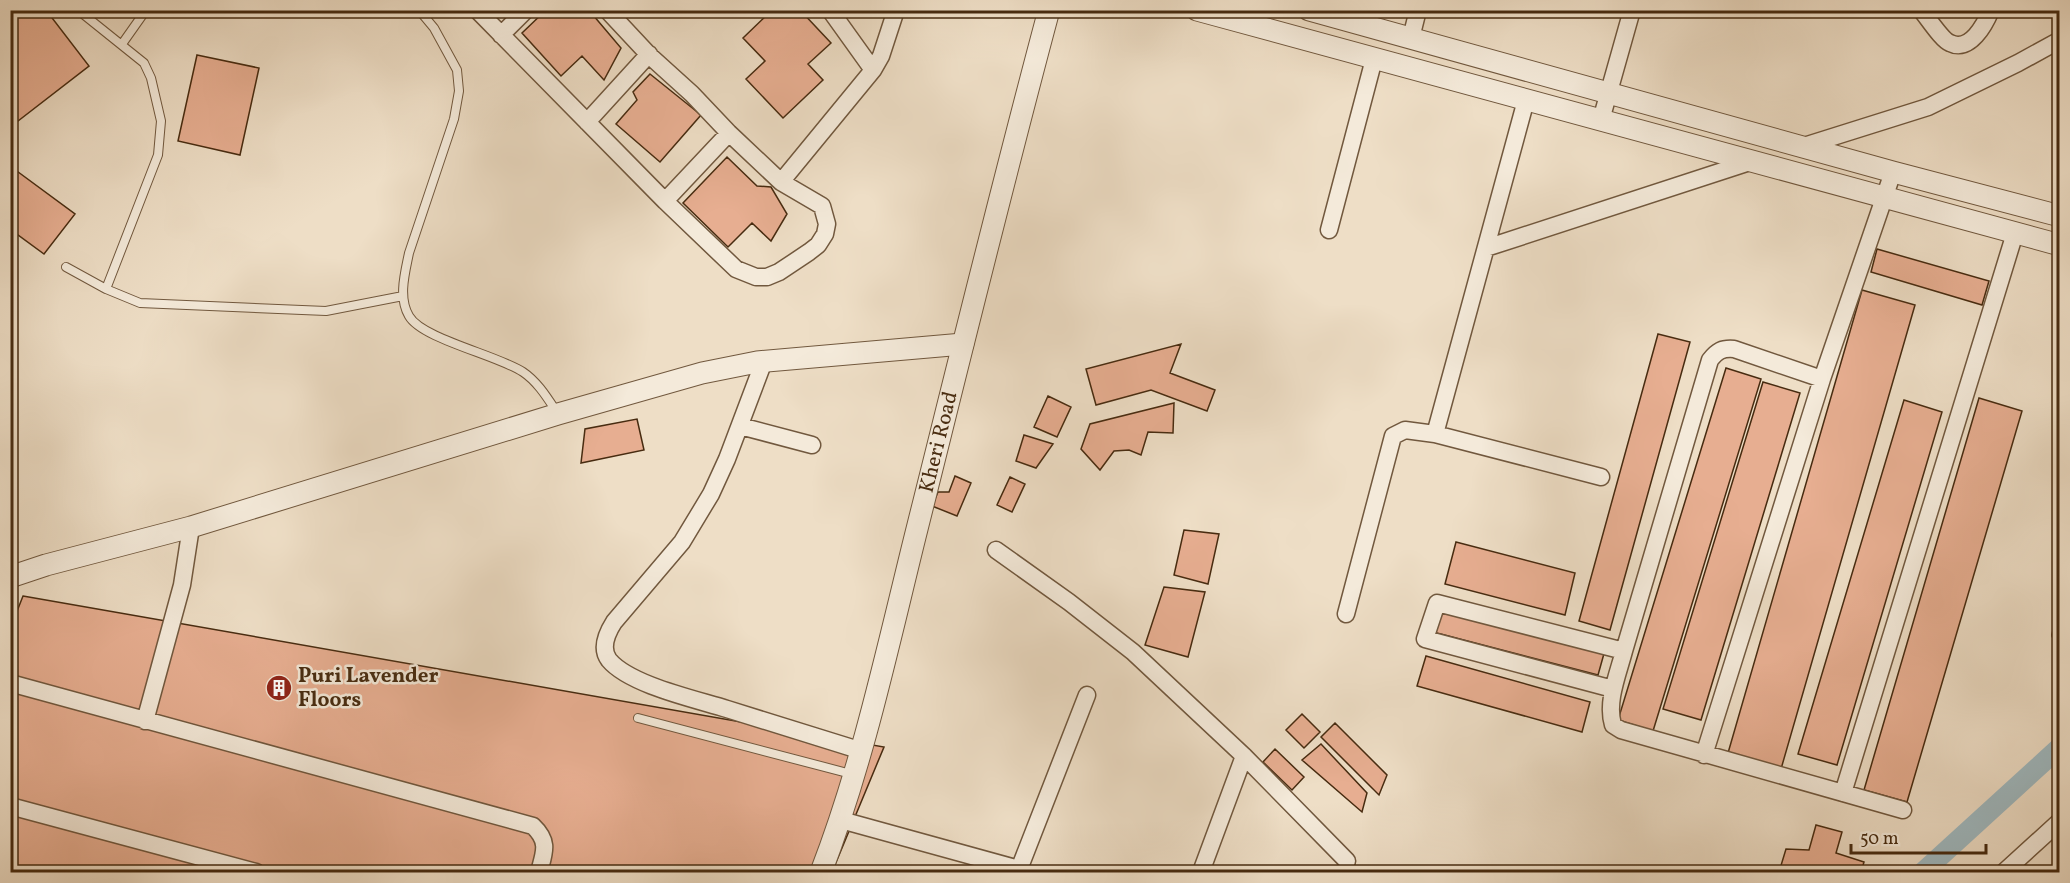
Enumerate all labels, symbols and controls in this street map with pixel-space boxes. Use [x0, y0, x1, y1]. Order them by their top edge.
street label: Kheri Road [912, 388, 965, 496]
place label: Puri Lavender Floors [298, 662, 438, 715]
building icon: Puri Lavender Floors [264, 673, 294, 703]
scale bar [1851, 817, 1986, 855]
text: 50 m [1860, 827, 1899, 852]

